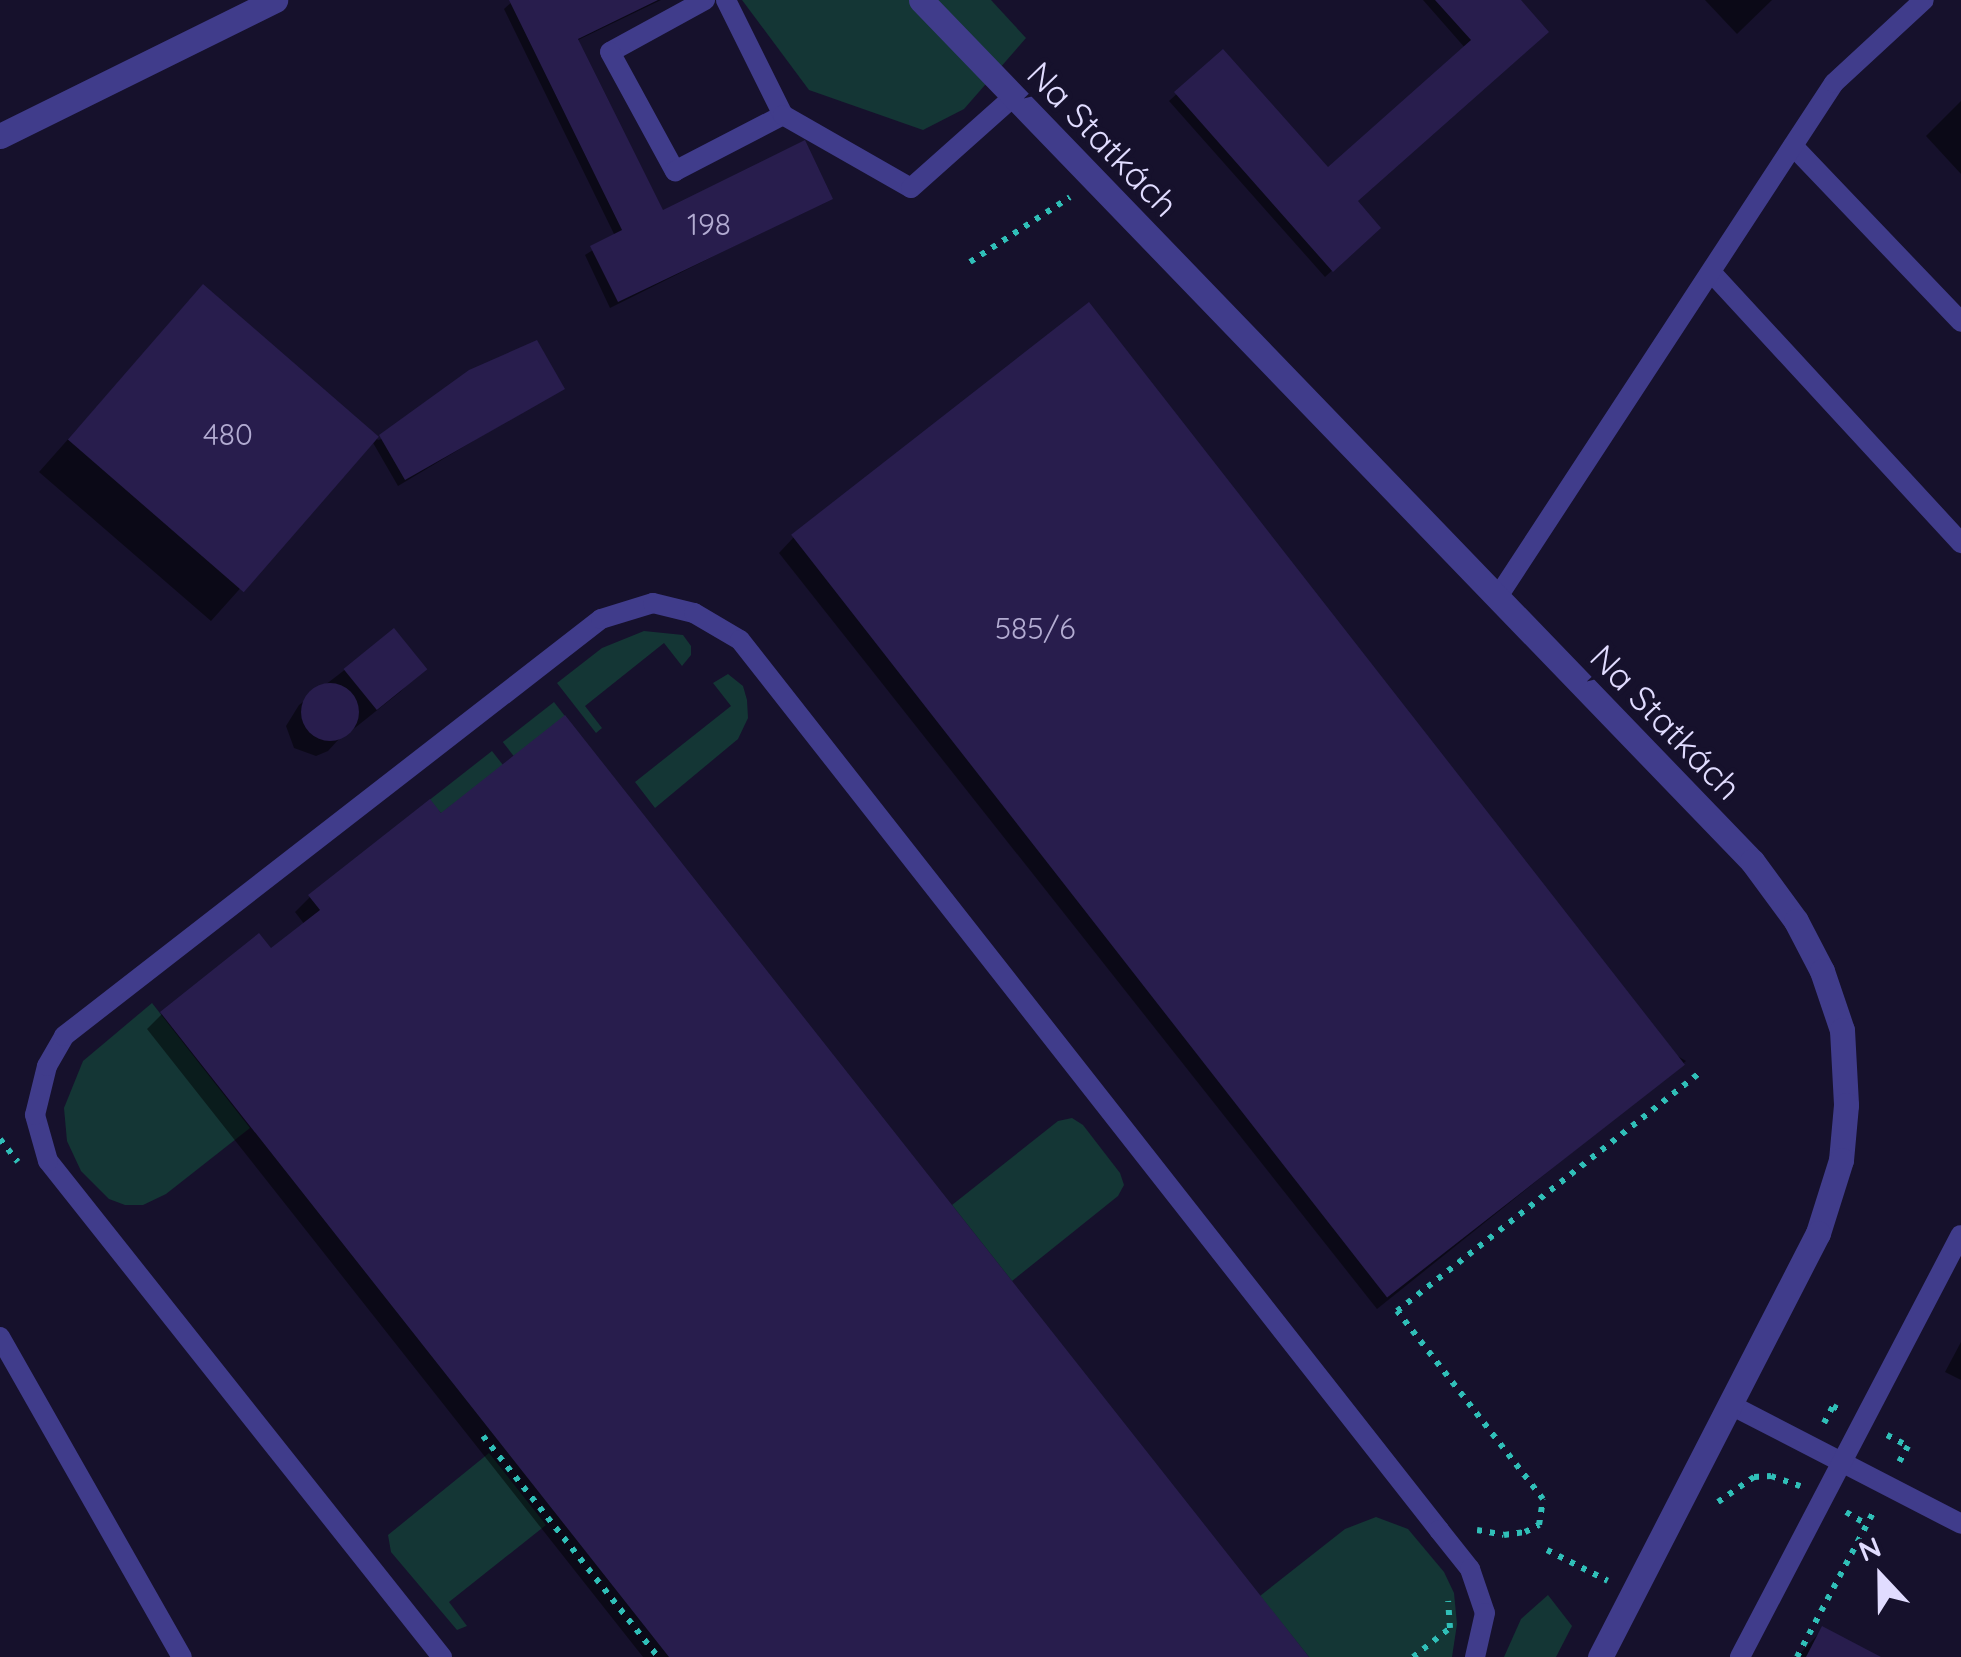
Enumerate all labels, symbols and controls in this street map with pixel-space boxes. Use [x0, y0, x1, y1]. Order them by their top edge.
street label: Na Statkách [1019, 53, 1187, 225]
house number: 198 [687, 206, 731, 242]
house number: 480 [203, 416, 253, 452]
house number: 585/6 [995, 610, 1075, 646]
street label: Na Statkách [1582, 636, 1750, 808]
north arrow [1831, 1527, 1931, 1627]
text: N [1853, 1529, 1886, 1569]

